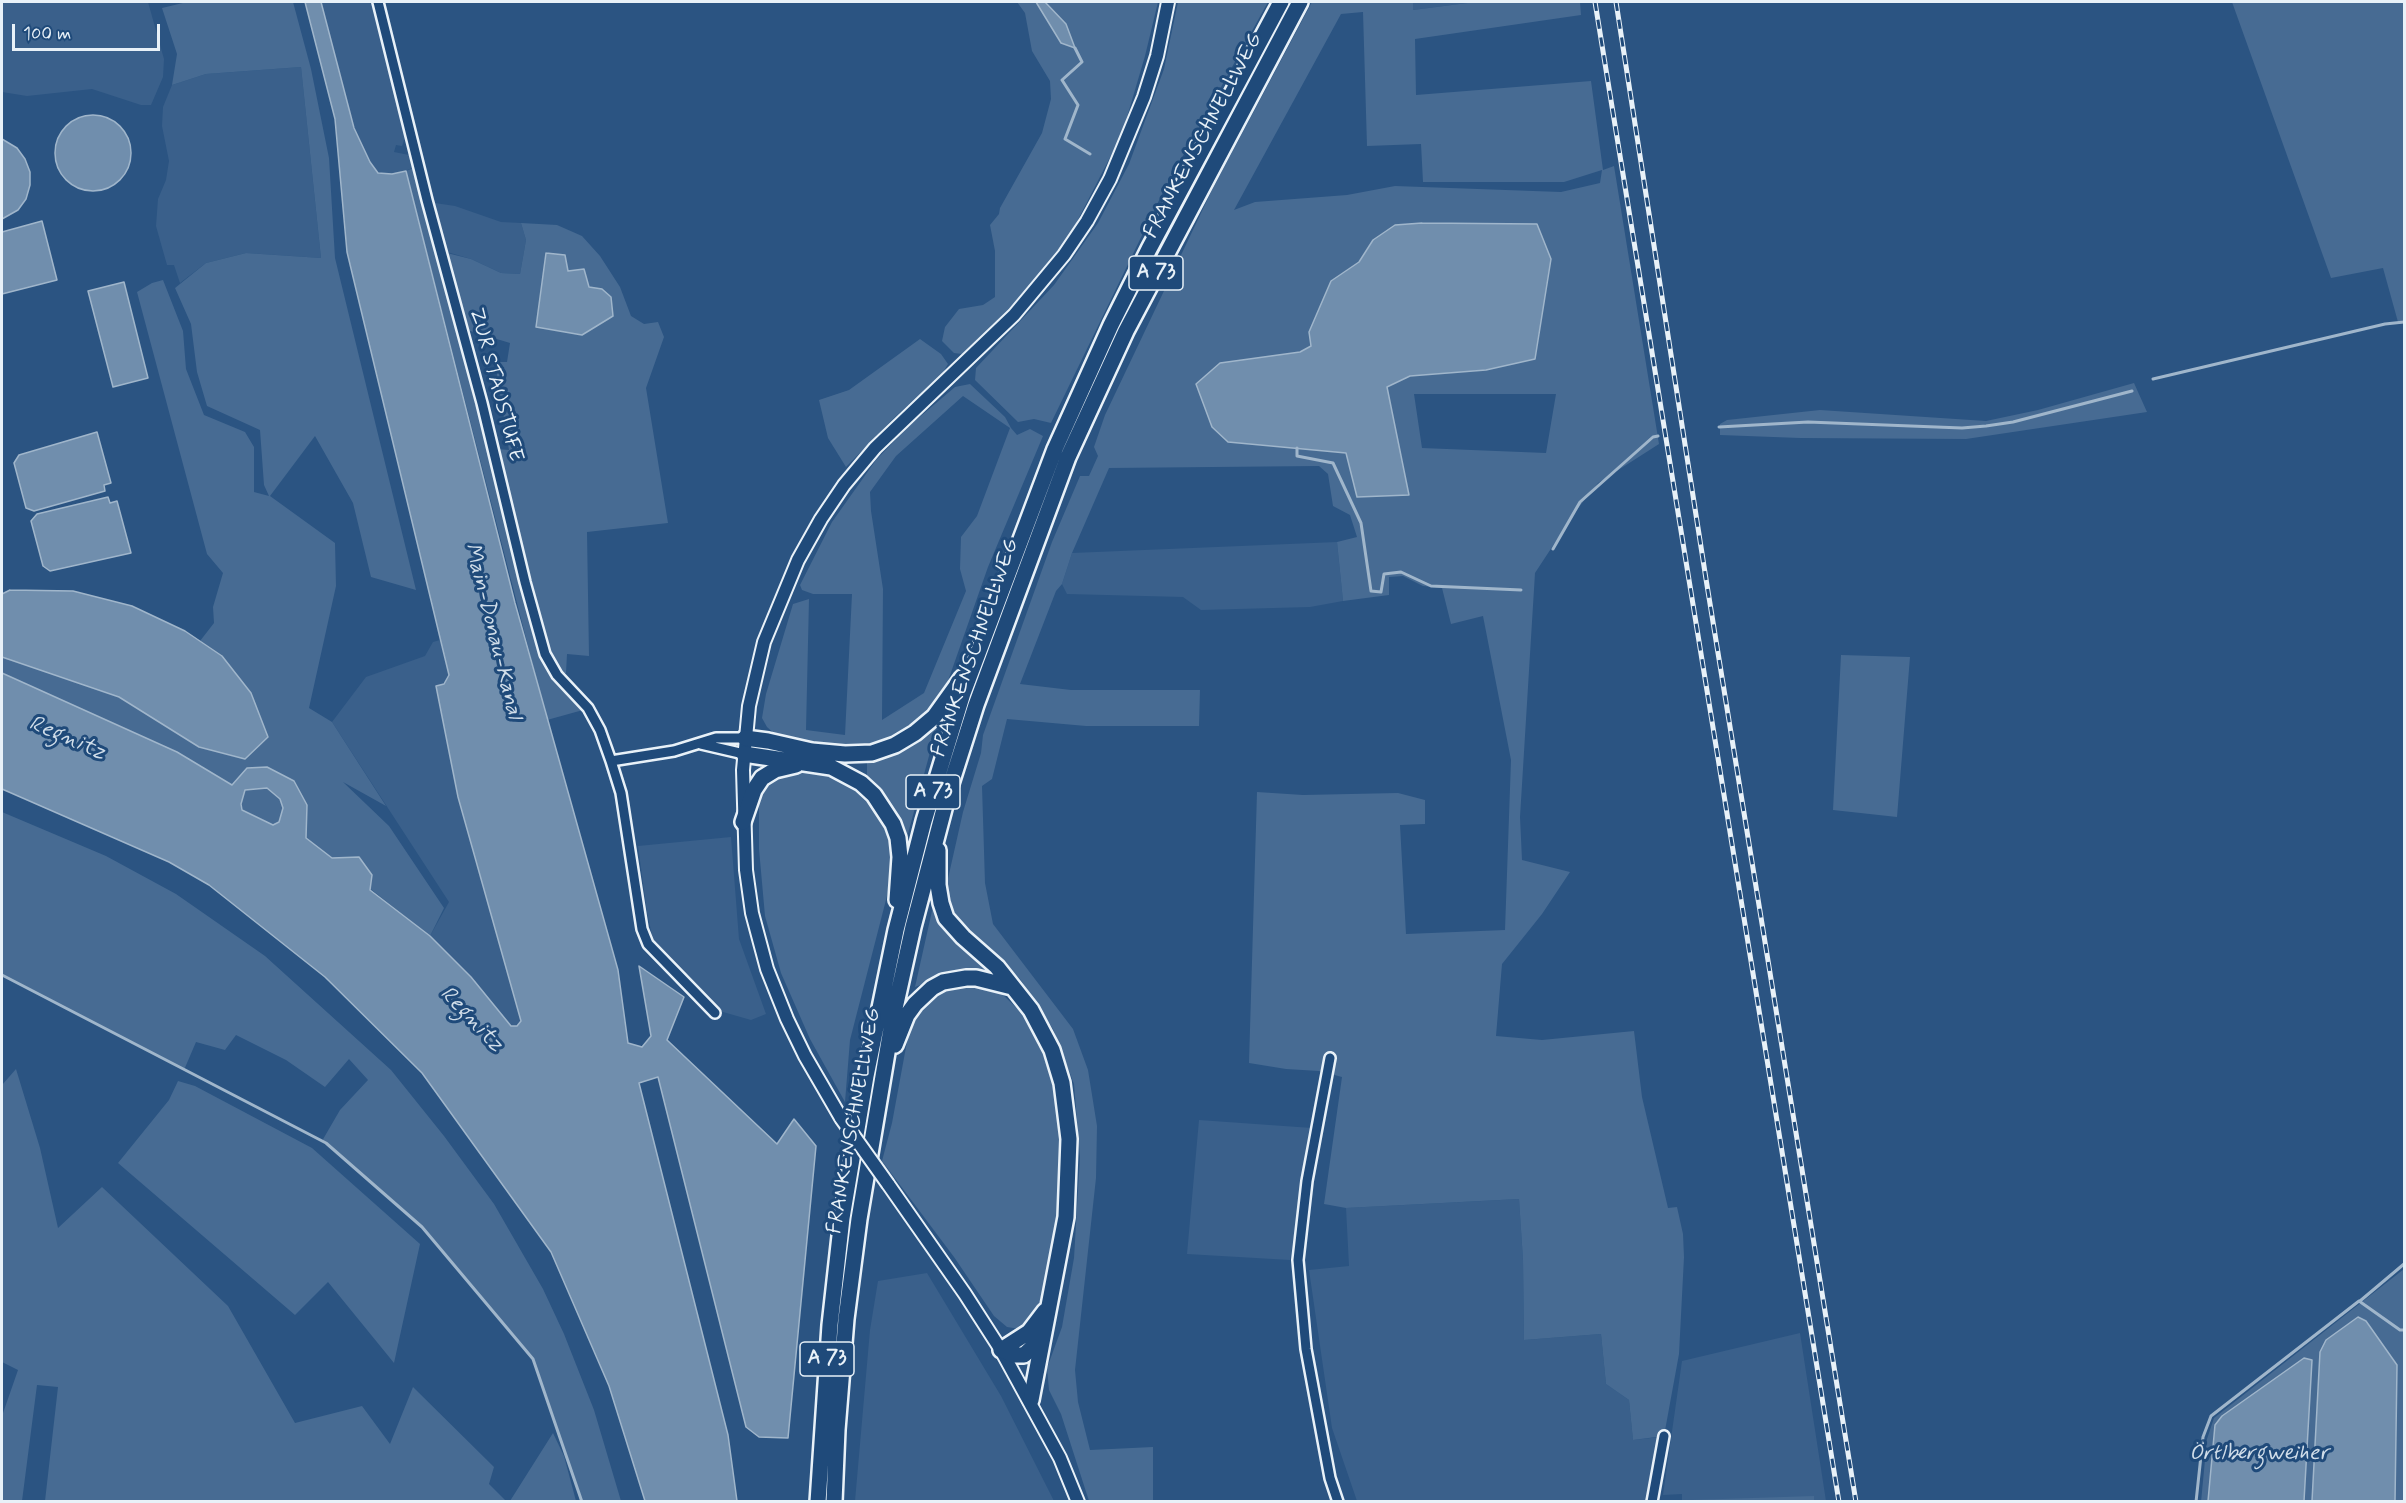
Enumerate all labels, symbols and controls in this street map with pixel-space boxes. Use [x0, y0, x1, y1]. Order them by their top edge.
scale bar [15, 12, 164, 50]
text: 100 m [23, 22, 71, 46]
street label: FRANKENSCHNELLWEG [1139, 29, 1269, 243]
road number: A 73 [1129, 256, 1183, 290]
street label: ZUR STAUSTUFE [462, 305, 528, 465]
street label: FRANKENSCHNELLWEG [927, 536, 1025, 760]
water label: Main-Donau-Kanal [457, 540, 527, 722]
water label: Regnitz [24, 711, 110, 767]
road number: A 73 [906, 775, 960, 809]
water label: Regnitz [433, 982, 509, 1058]
street label: FRANKENSCHNELLWEG [823, 1006, 887, 1236]
road number: A 73 [800, 1342, 854, 1376]
water label: Örtlbergweiher [2189, 1441, 2329, 1467]

